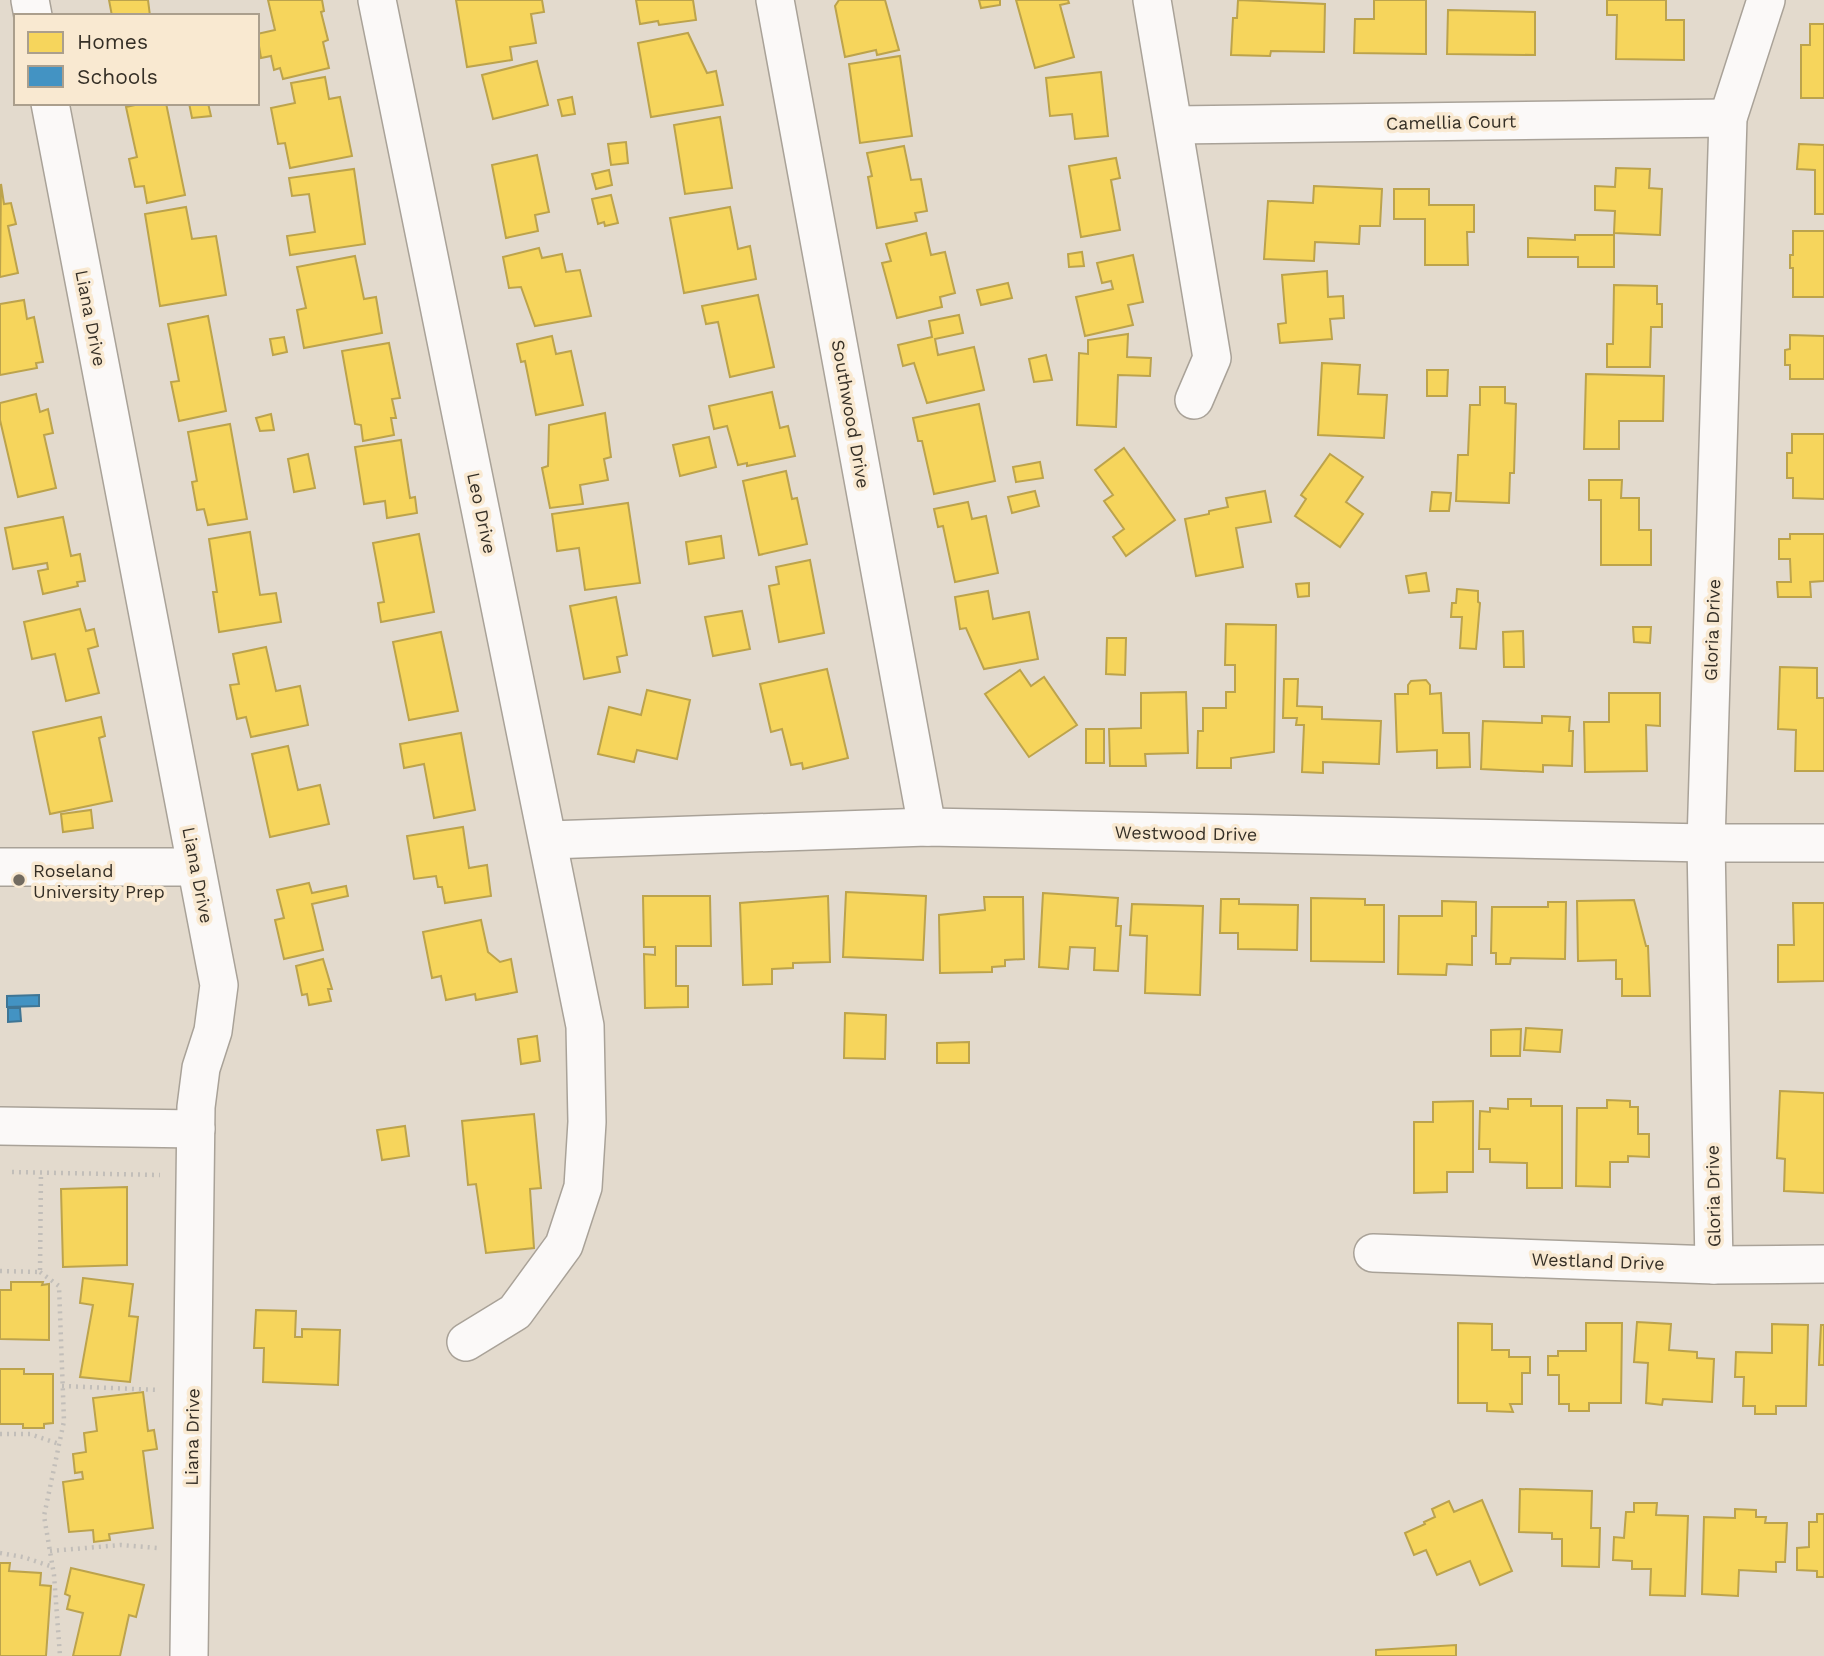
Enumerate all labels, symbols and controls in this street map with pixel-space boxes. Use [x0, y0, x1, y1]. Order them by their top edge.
legend [14, 14, 259, 105]
text: Homes [77, 29, 148, 54]
text: Schools [77, 64, 158, 89]
street label: Camellia Court [1386, 110, 1517, 134]
street label: Liana Drive [71, 268, 111, 368]
street label: Southwood Drive [828, 338, 874, 490]
street label: Leo Drive [463, 470, 501, 556]
street label: Gloria Drive [1700, 579, 1724, 681]
street label: Westwood Drive [1114, 821, 1258, 845]
street label: Liana Drive [178, 825, 218, 925]
place label: Roseland University Prep [33, 860, 165, 902]
marker: Roseland University Prep [11, 872, 27, 888]
street label: Gloria Drive [1702, 1145, 1724, 1247]
street label: Westland Drive [1531, 1248, 1665, 1274]
street label: Liana Drive [181, 1388, 203, 1486]

